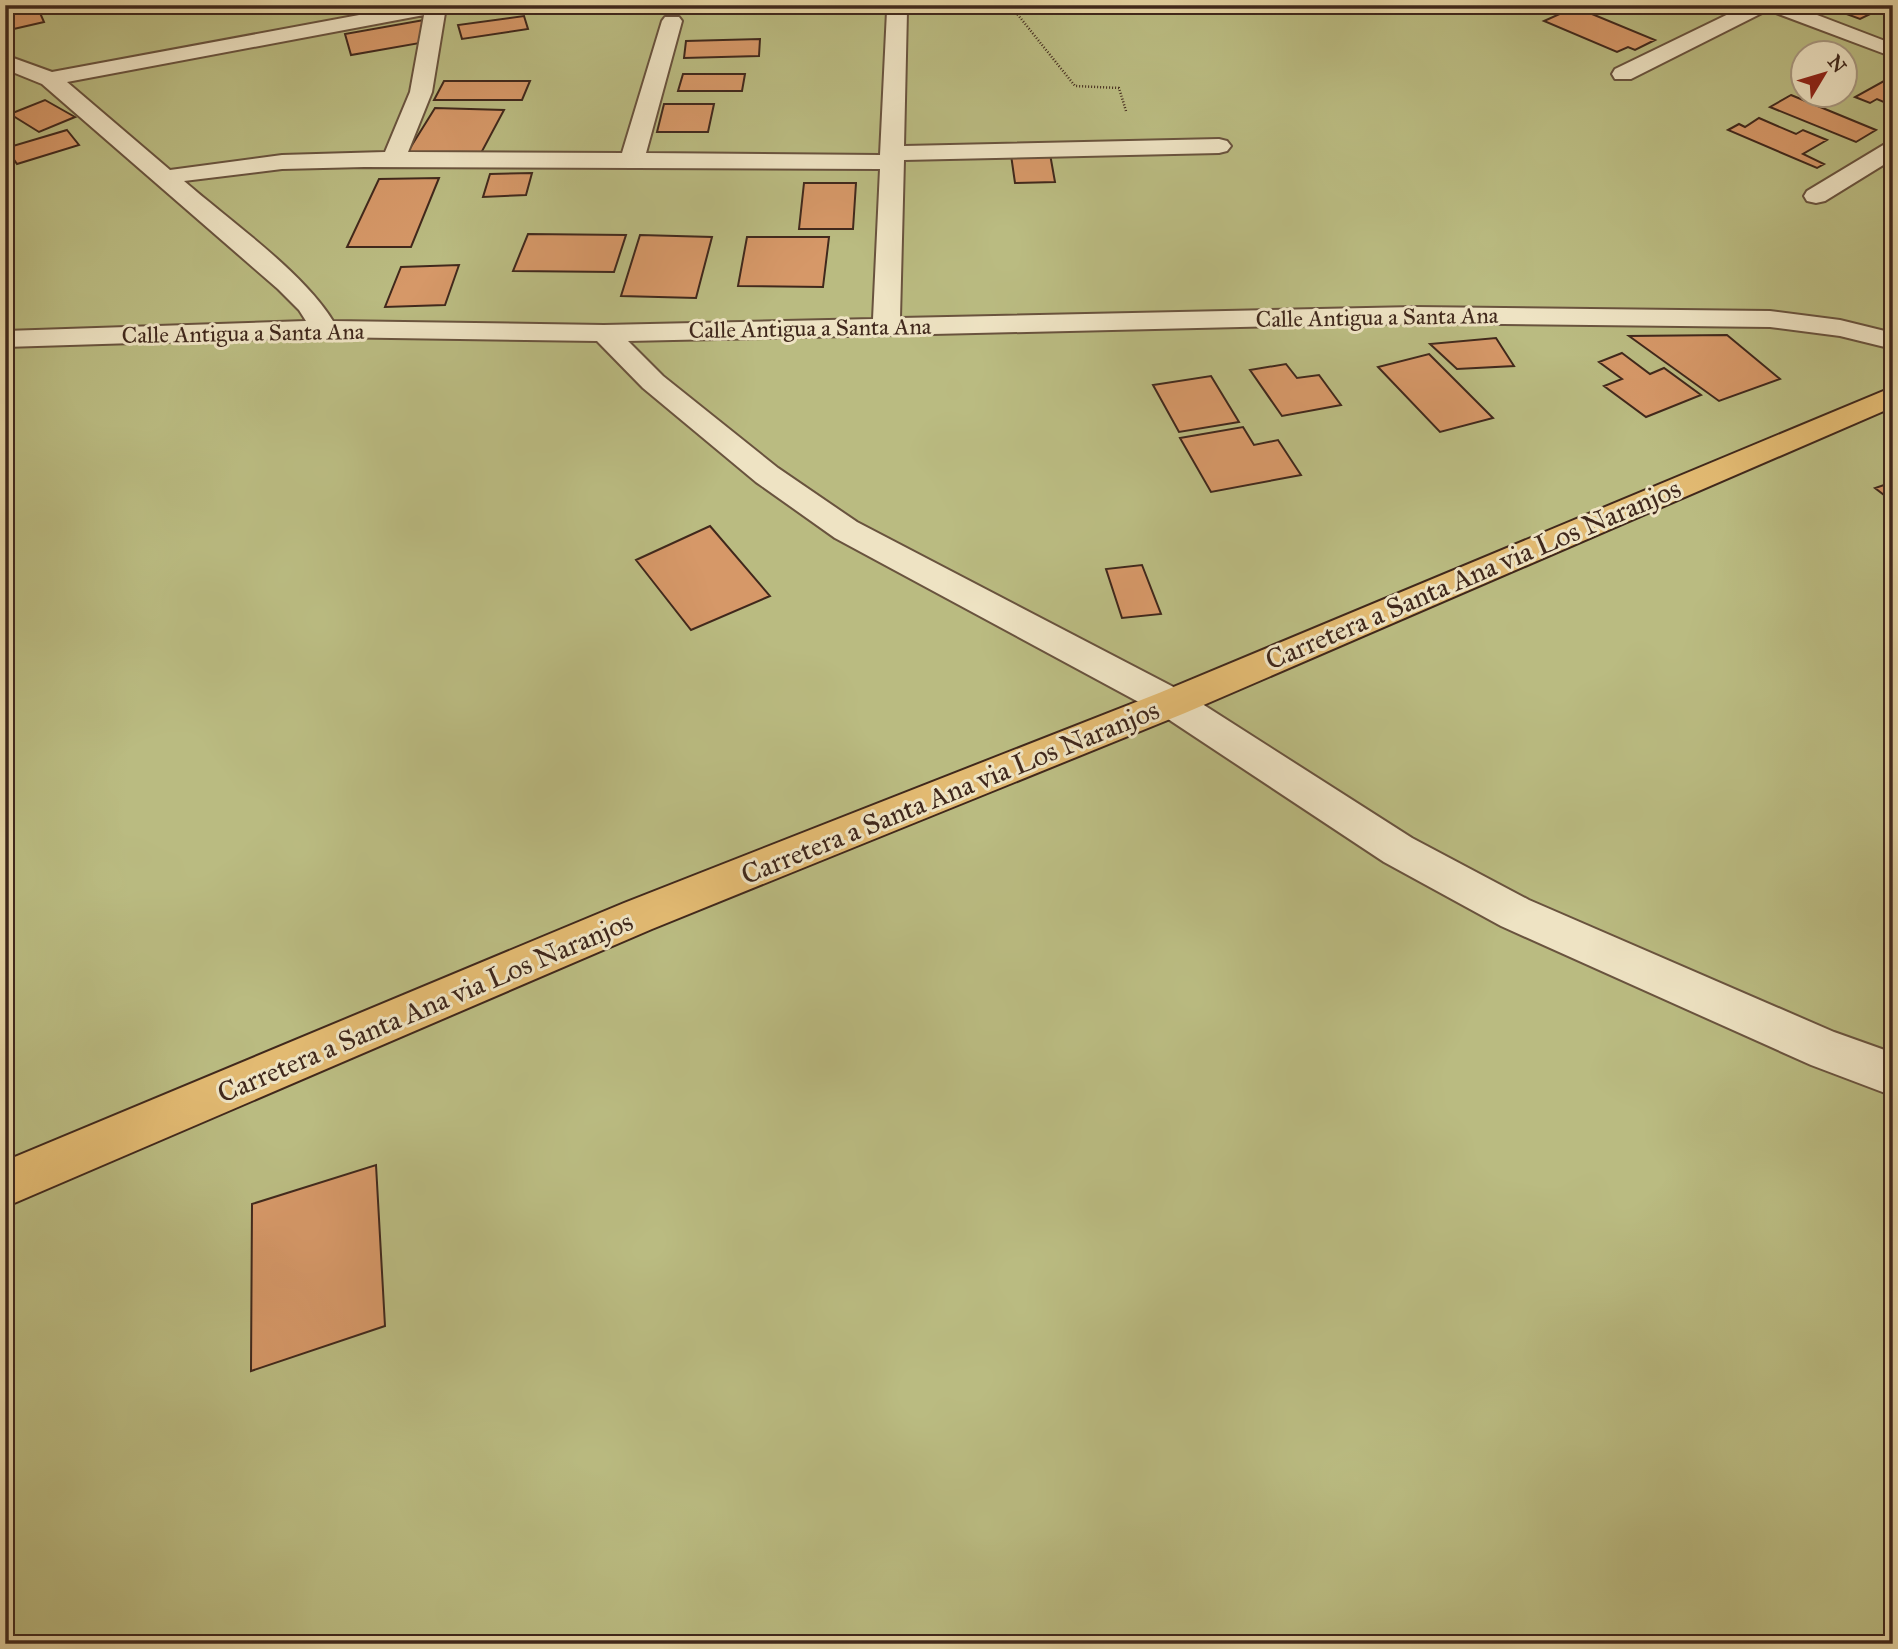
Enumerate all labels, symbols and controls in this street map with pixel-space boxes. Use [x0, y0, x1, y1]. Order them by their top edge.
north arrow [1790, 38, 1860, 108]
text: N [1823, 50, 1851, 77]
street label: Calle Antigua a Santa Ana [1255, 301, 1499, 334]
street label: Calle Antigua a Santa Ana [688, 312, 932, 345]
street label: Calle Antigua a Santa Ana [121, 317, 365, 350]
street label: Carretera a Santa Ana via Los Naranjos [1260, 470, 1686, 678]
street label: Carretera a Santa Ana via Los Naranjos [736, 692, 1164, 892]
street label: Carretera a Santa Ana via Los Naranjos [212, 903, 638, 1111]

